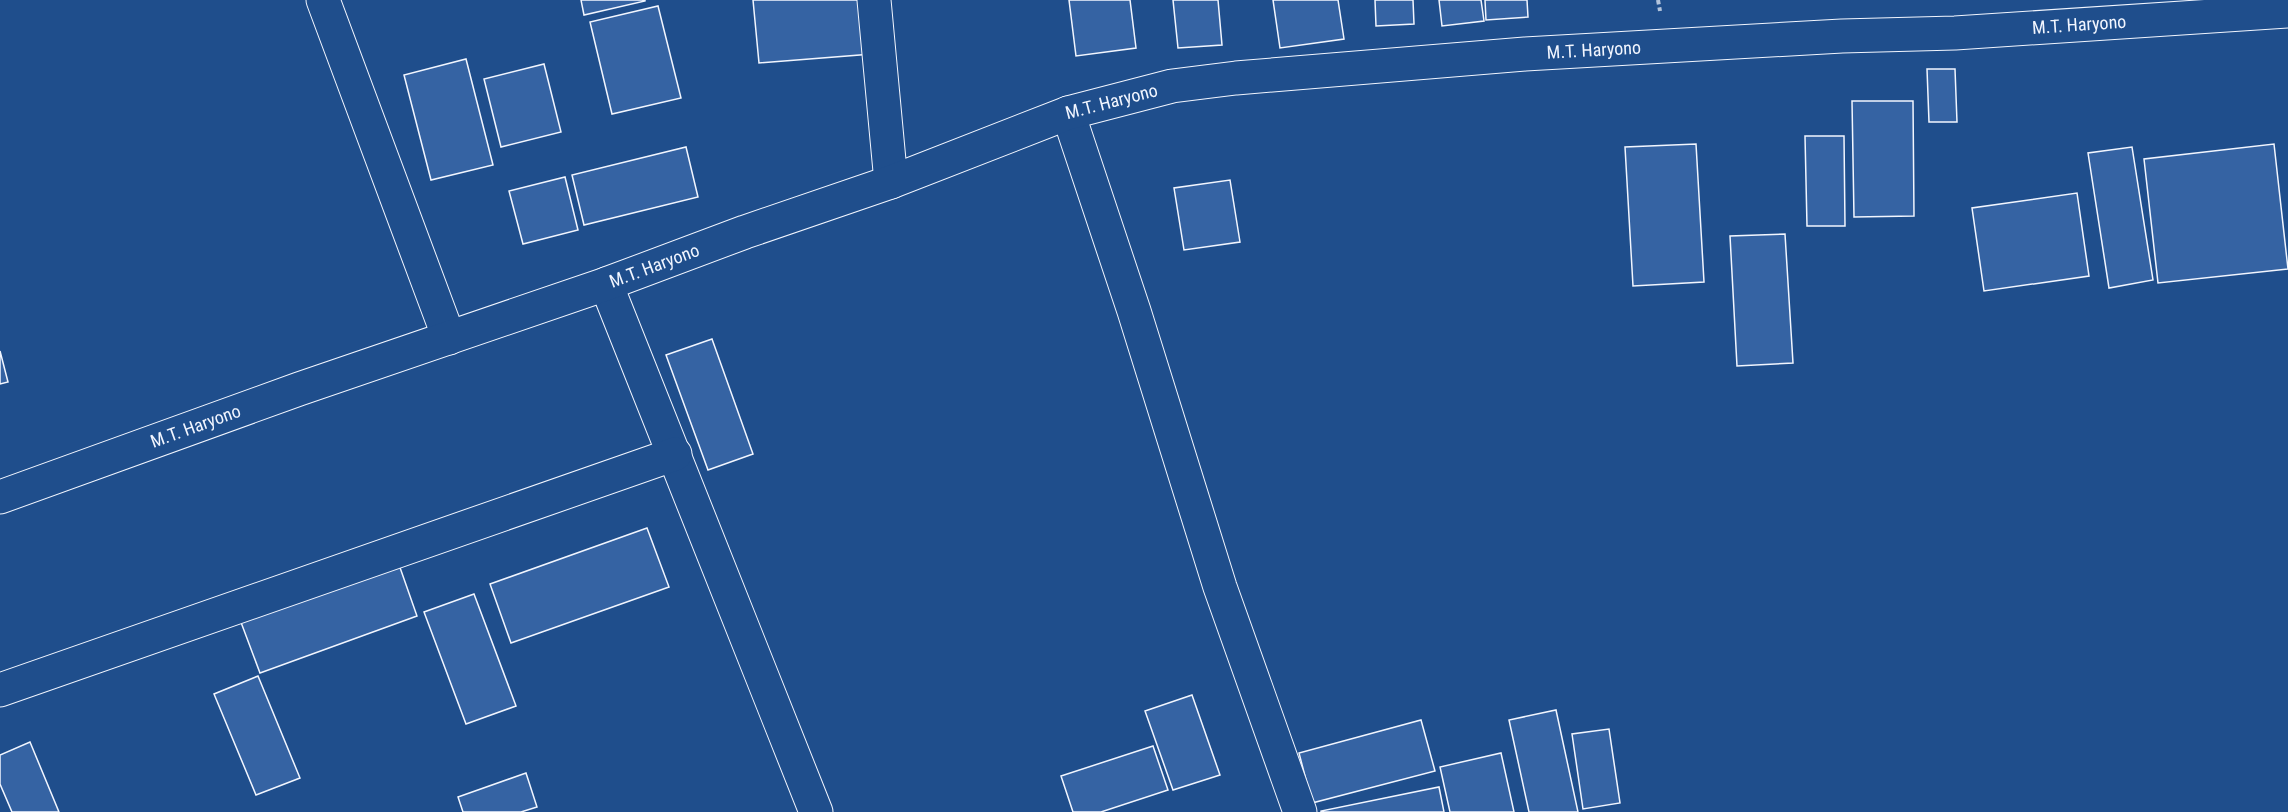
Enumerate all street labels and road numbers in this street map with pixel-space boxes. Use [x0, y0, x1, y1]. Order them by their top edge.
street label: M.T. Haryono [2031, 11, 2127, 38]
street label: M.T. Haryono [1546, 36, 1642, 63]
street label: M.T. Haryono [1063, 79, 1160, 123]
street label: M.T. Haryono [606, 239, 702, 292]
street label: M.T. Haryono [148, 400, 243, 452]

